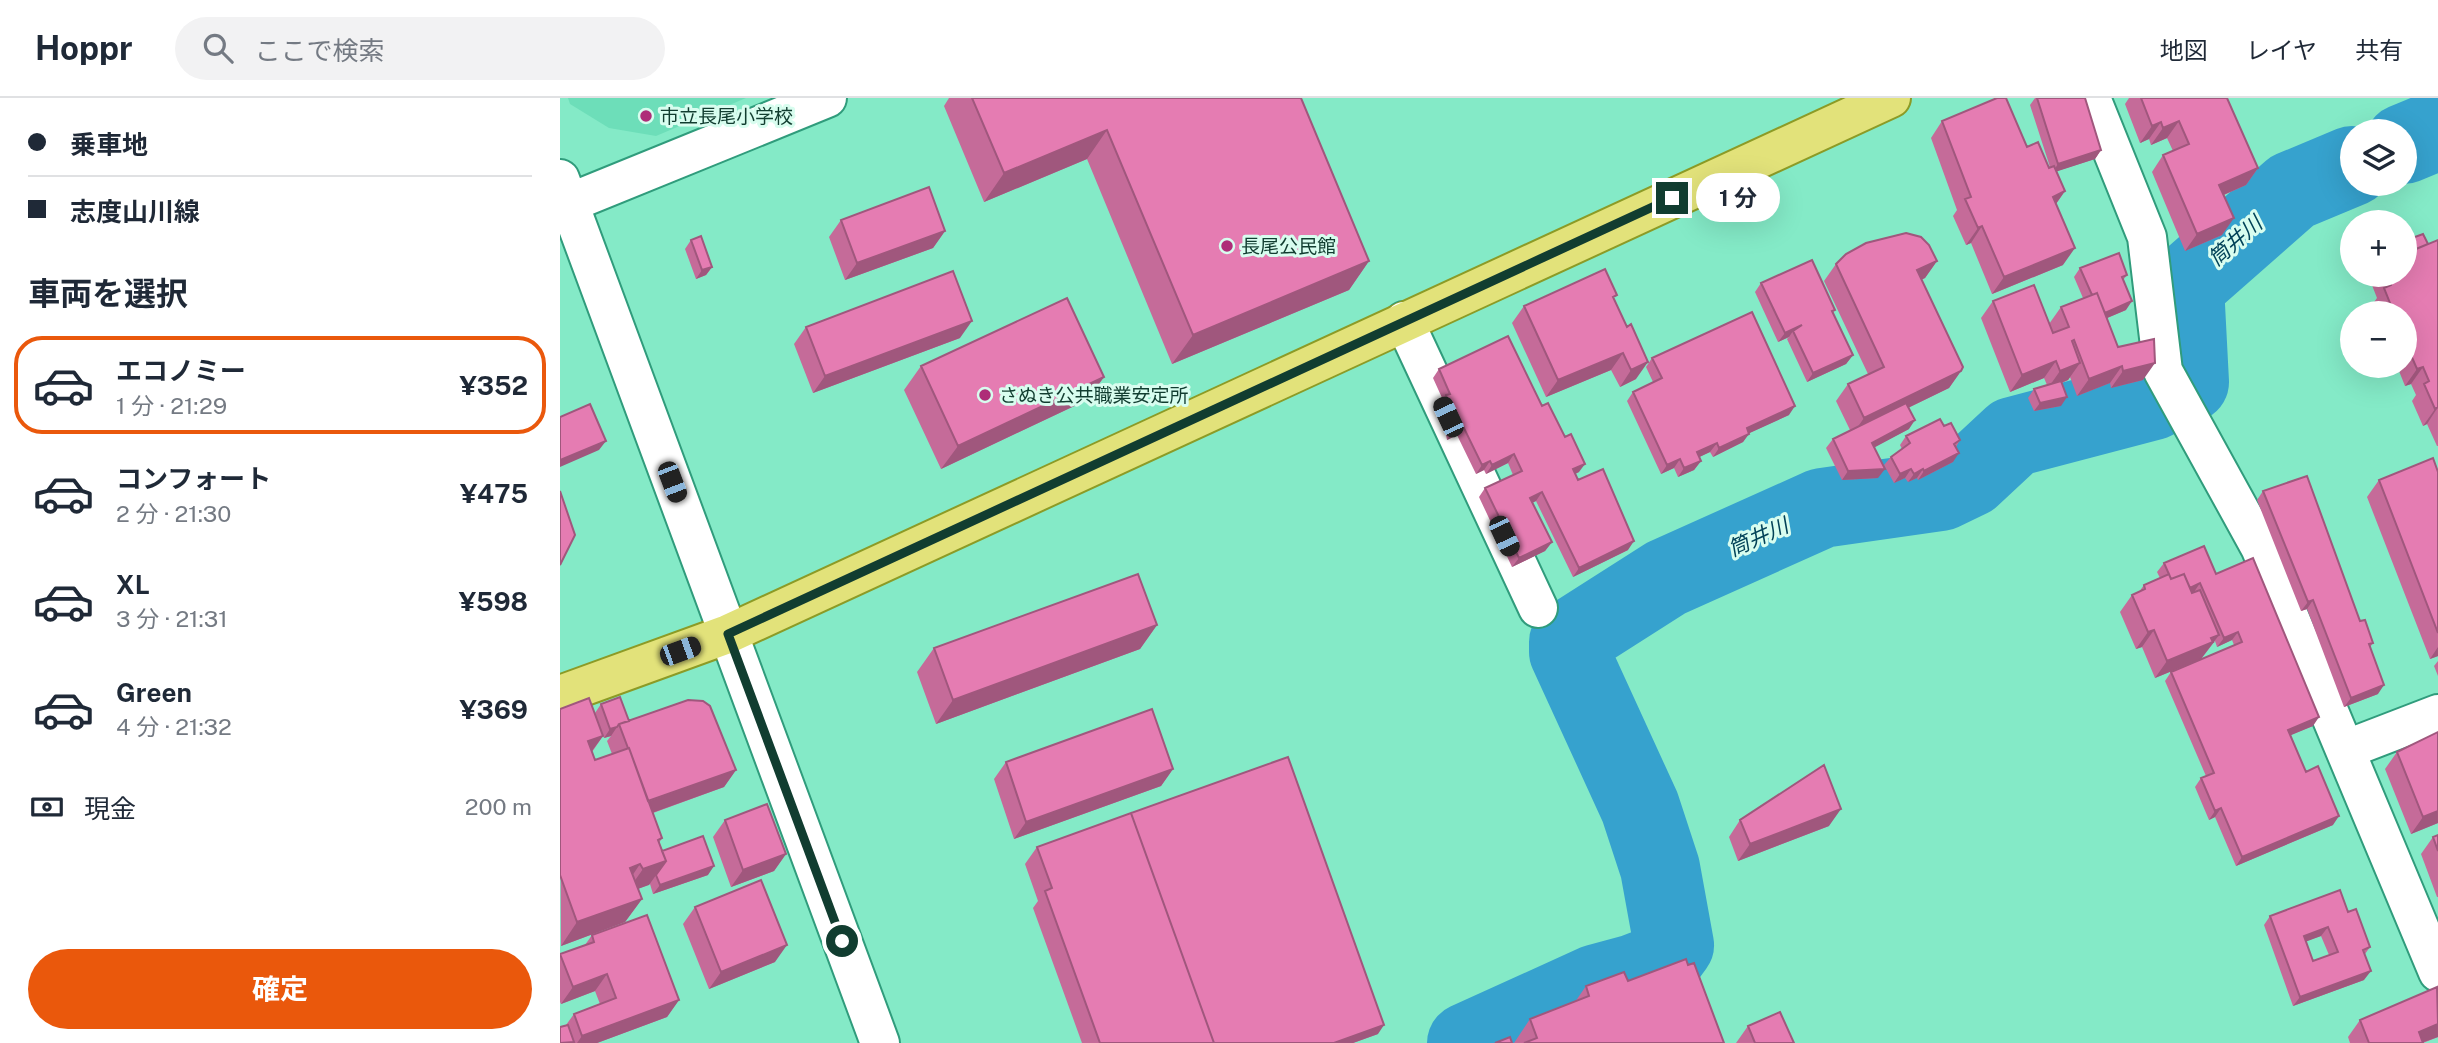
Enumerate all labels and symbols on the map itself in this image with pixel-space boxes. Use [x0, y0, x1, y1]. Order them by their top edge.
place label: 市立長尾小学校 [660, 105, 793, 127]
marker: 市立長尾小学校 [638, 108, 654, 124]
callout: 1 分 [1696, 174, 1780, 222]
route end [1656, 182, 1688, 214]
water label: 筒井川 [2203, 210, 2268, 271]
place label: 長尾公民館 [1241, 235, 1336, 257]
marker: 長尾公民館 [1219, 238, 1235, 254]
place label: さぬき公共職業安定所 [999, 384, 1189, 406]
marker: さぬき公共職業安定所 [977, 387, 993, 403]
car [1430, 394, 1467, 440]
car [655, 459, 690, 505]
water label: 筒井川 [1724, 512, 1794, 561]
car [1486, 513, 1523, 559]
car [657, 634, 704, 668]
route start [826, 925, 858, 957]

